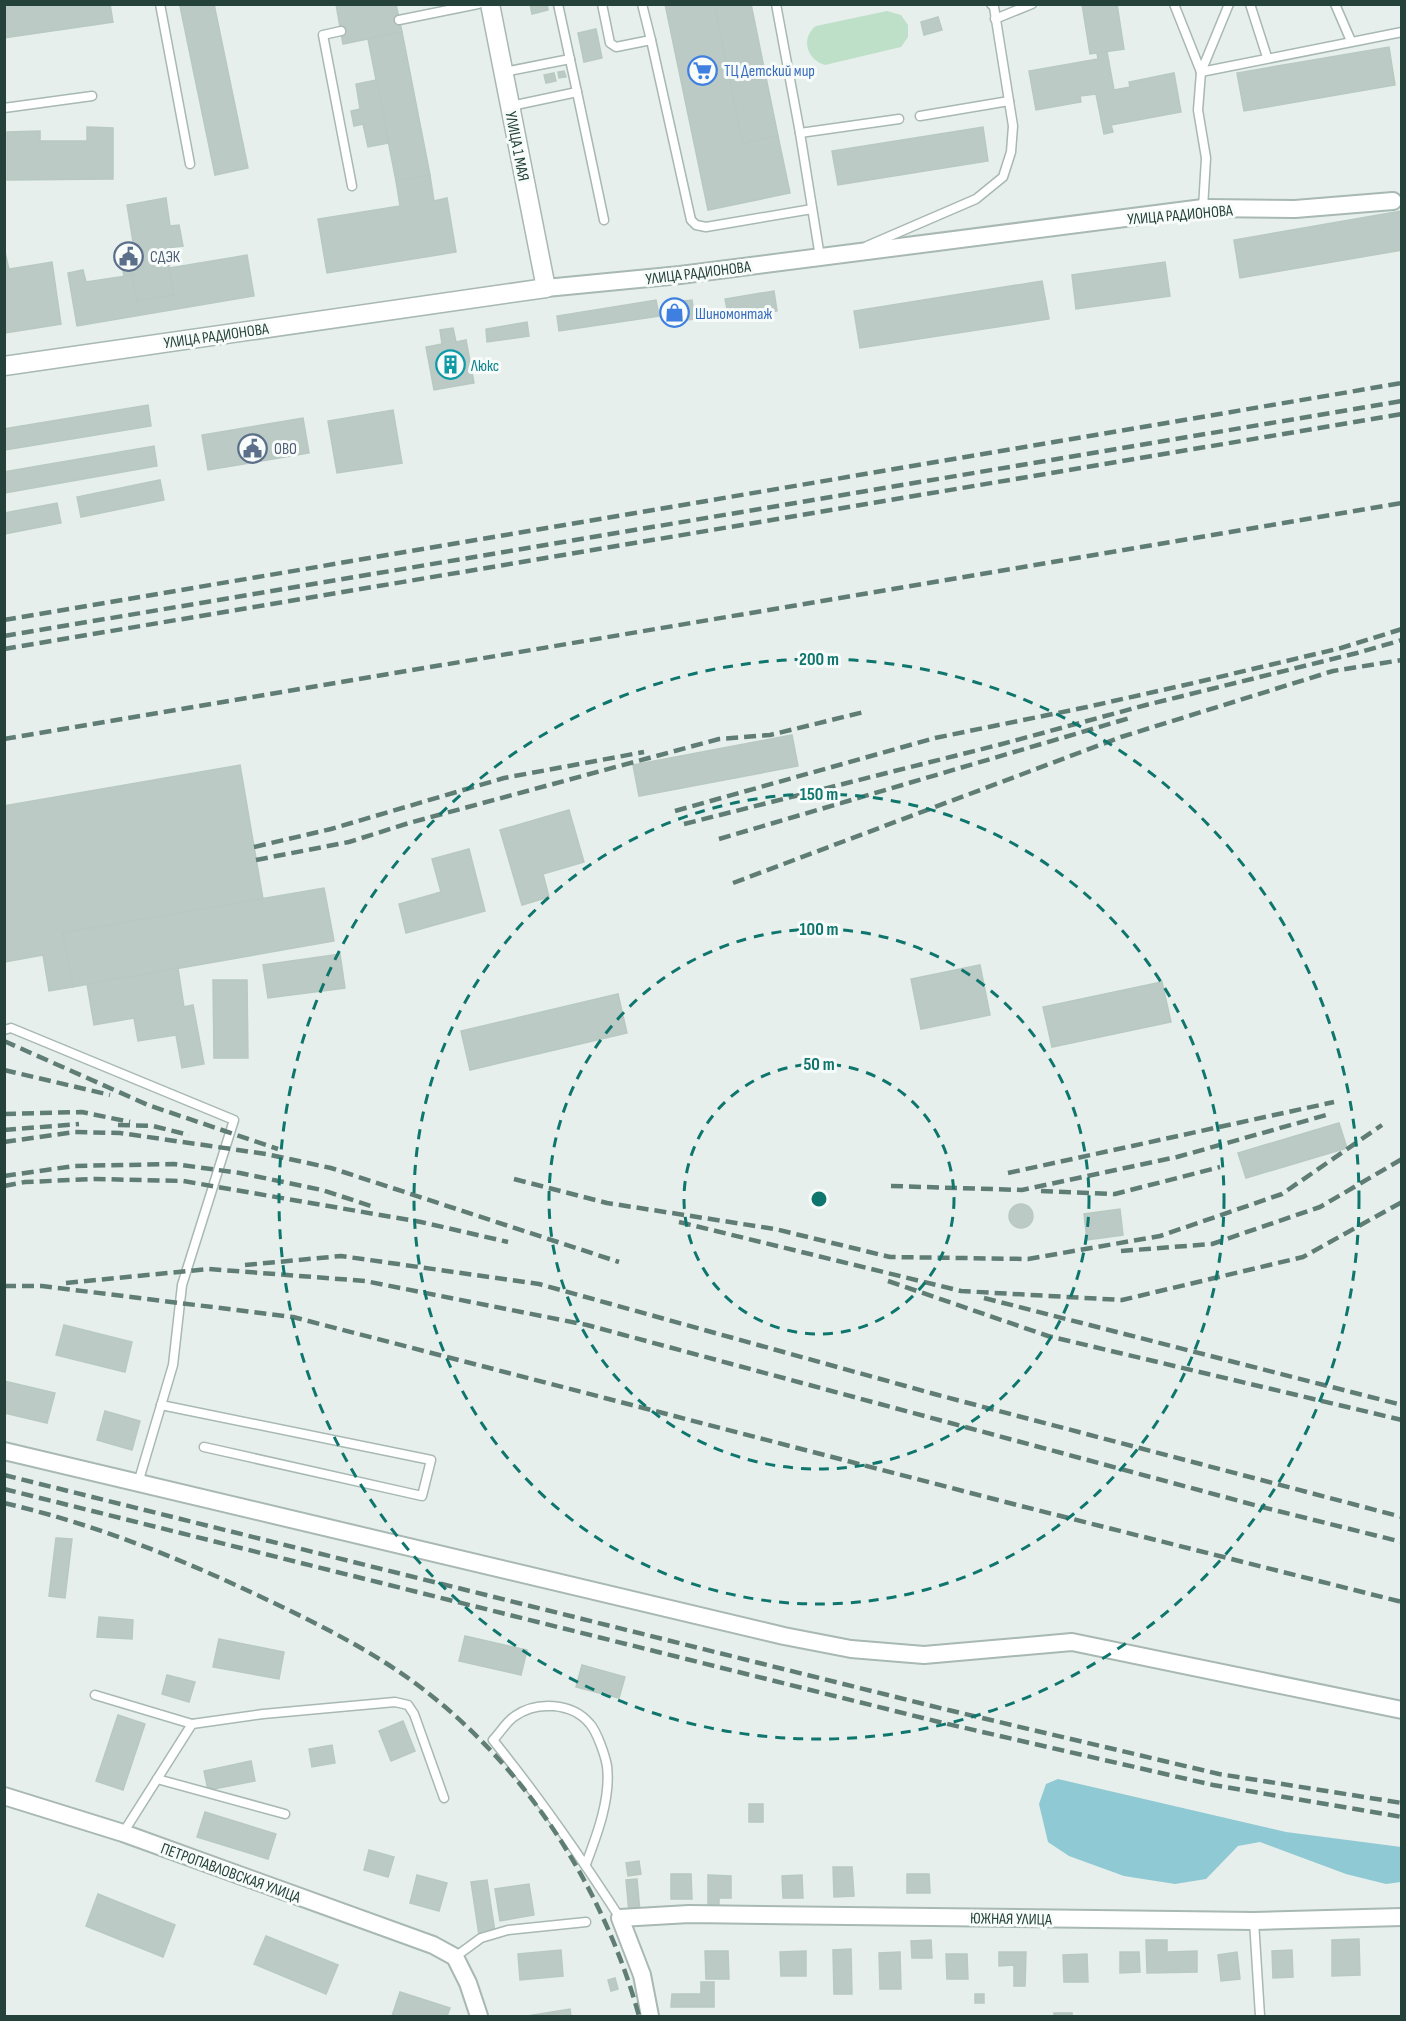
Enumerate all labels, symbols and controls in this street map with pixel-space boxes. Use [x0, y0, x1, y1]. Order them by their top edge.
supermarket icon: ТЦ Детский мир [687, 54, 719, 86]
place label: ТЦ Детский мир [724, 62, 815, 81]
street label: УЛИЦА 1 МАЯ [500, 110, 533, 183]
street label: УЛИЦА РАДИОНОВА [1127, 201, 1234, 230]
public building icon: СДЭК [113, 240, 145, 272]
place label: СДЭК [150, 248, 181, 267]
street label: УЛИЦА РАДИОНОВА [645, 258, 752, 289]
shop icon: Шиномонтаж [658, 297, 690, 329]
place label: Шиномонтаж [695, 305, 773, 324]
street label: УЛИЦА РАДИОНОВА [163, 320, 270, 353]
building icon: Люкс [434, 349, 466, 381]
place label: Люкс [470, 357, 499, 376]
public building icon: OBO [237, 432, 269, 464]
place label: OBO [274, 440, 297, 459]
text: 200 m [799, 649, 839, 670]
text: 150 m [800, 784, 838, 805]
text: 100 m [800, 919, 839, 940]
text: 50 m [803, 1054, 835, 1075]
centre of rings [809, 1189, 829, 1209]
street label: ПЕТРОПАВЛОВСКАЯ УЛИЦА [158, 1839, 303, 1908]
street label: ЮЖНАЯ УЛИЦА [970, 1909, 1052, 1930]

